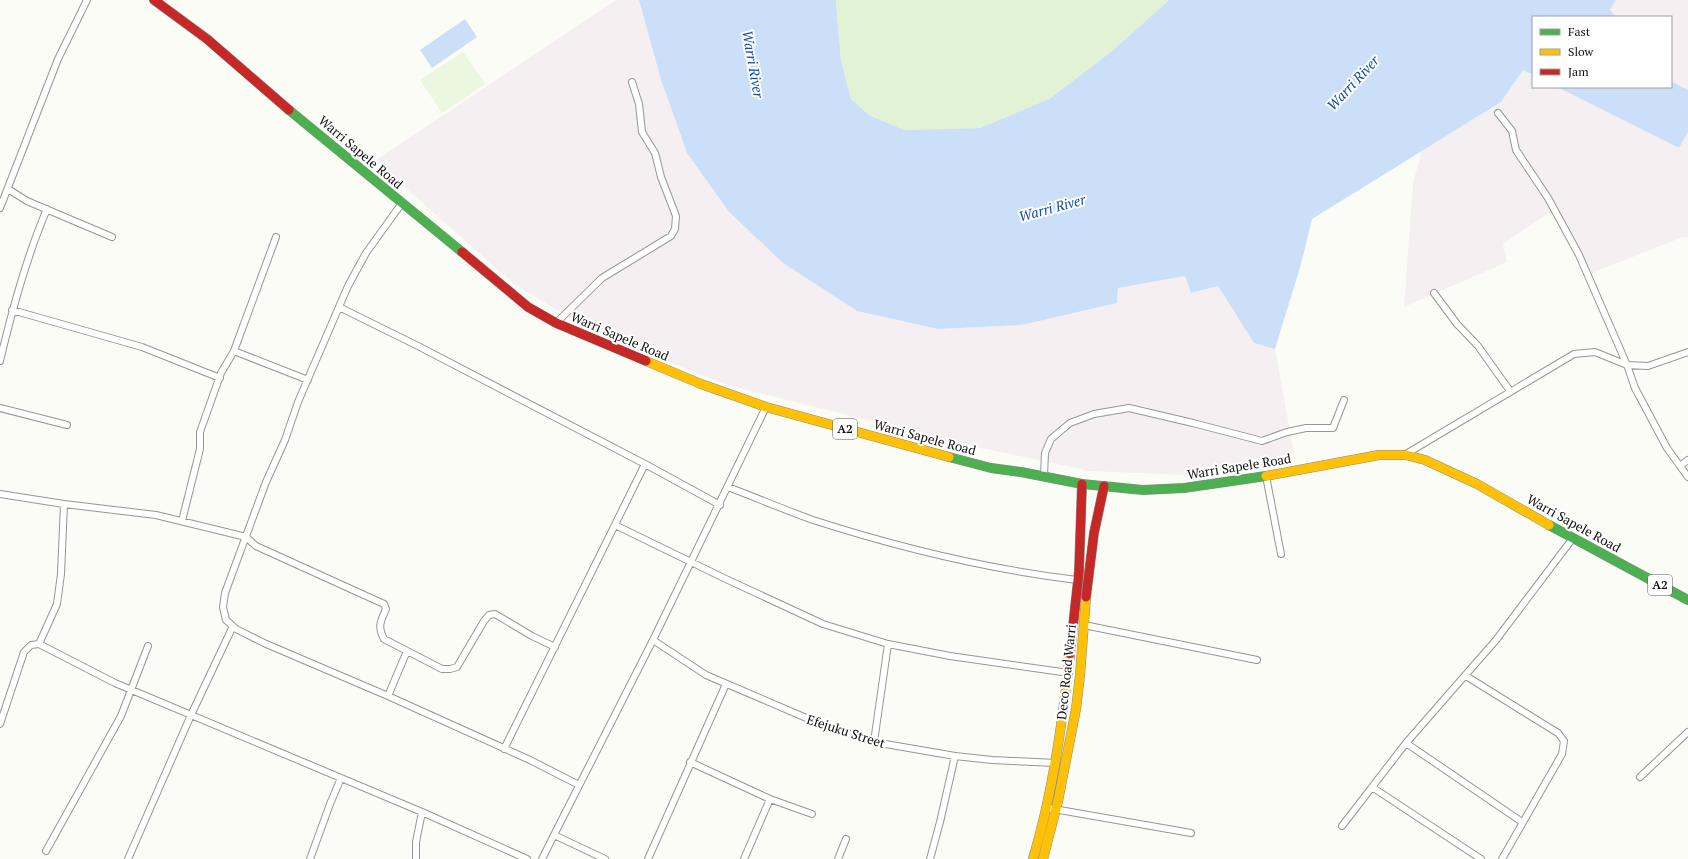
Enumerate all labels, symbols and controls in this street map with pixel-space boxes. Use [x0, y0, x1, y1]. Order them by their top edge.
legend [1532, 16, 1672, 88]
text: Fast [1568, 24, 1591, 39]
water label: Warri River [738, 29, 769, 100]
text: Slow [1568, 44, 1594, 59]
water label: Warri River [1322, 51, 1383, 114]
text: Jam [1568, 64, 1589, 79]
street label: Warri Sapele Road [315, 111, 407, 193]
water label: Warri River [1016, 189, 1088, 226]
street label: Warri Sapele Road [568, 307, 672, 365]
street label: Warri Sapele Road [872, 415, 978, 459]
road number: A2 [833, 419, 857, 439]
street label: Warri Sapele Road [1186, 449, 1292, 483]
street label: Warri Sapele Road [1524, 490, 1624, 556]
road number: A2 [1648, 575, 1672, 595]
street label: Deco Road Warri [1052, 623, 1080, 721]
street label: Efejuku Street [804, 710, 888, 752]

